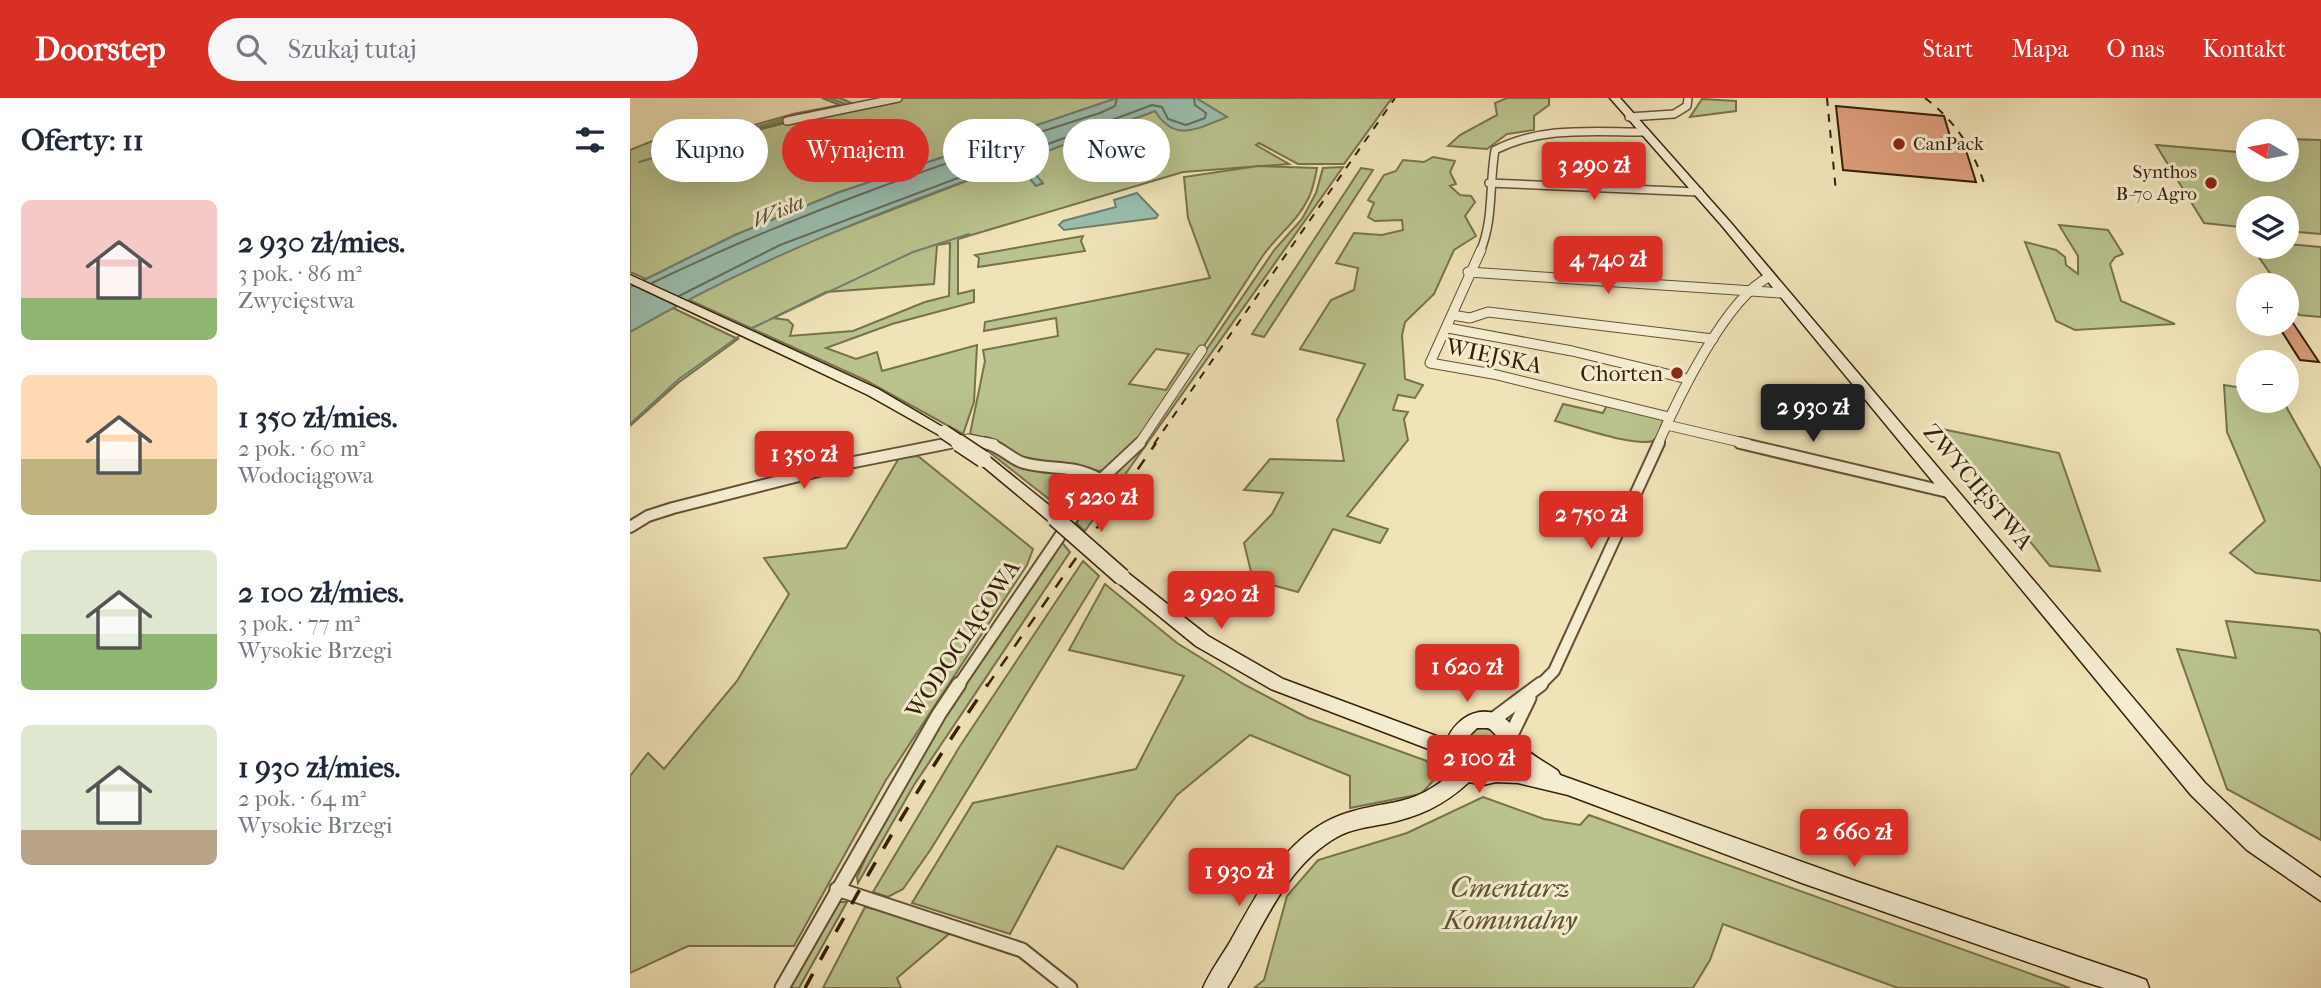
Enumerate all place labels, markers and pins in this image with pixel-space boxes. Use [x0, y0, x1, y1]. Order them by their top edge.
place label: CanPack [1913, 133, 1984, 155]
marker: CanPack [1891, 136, 1907, 152]
pin: 3 290 zł [1522, 142, 1666, 202]
place label: Synthos B-70 Agro [2116, 161, 2197, 205]
marker: Synthos B-70 Agro [2203, 175, 2219, 191]
pin: 4 740 zł [1536, 236, 1680, 296]
place label: Chorten [1580, 360, 1664, 387]
marker: Chorten [1669, 365, 1685, 381]
pin: 2 930 zł [1741, 384, 1885, 444]
pin: 1 350 zł [732, 432, 876, 491]
pin: 5 220 zł [1029, 474, 1173, 534]
pin: 2 750 zł [1519, 491, 1663, 551]
pin: 2 920 zł [1149, 572, 1293, 631]
pin: 1 620 zł [1395, 644, 1539, 704]
pin: 2 100 zł [1407, 736, 1551, 795]
pin: 2 660 zł [1782, 810, 1926, 869]
pin: 1 930 zł [1167, 848, 1311, 908]

